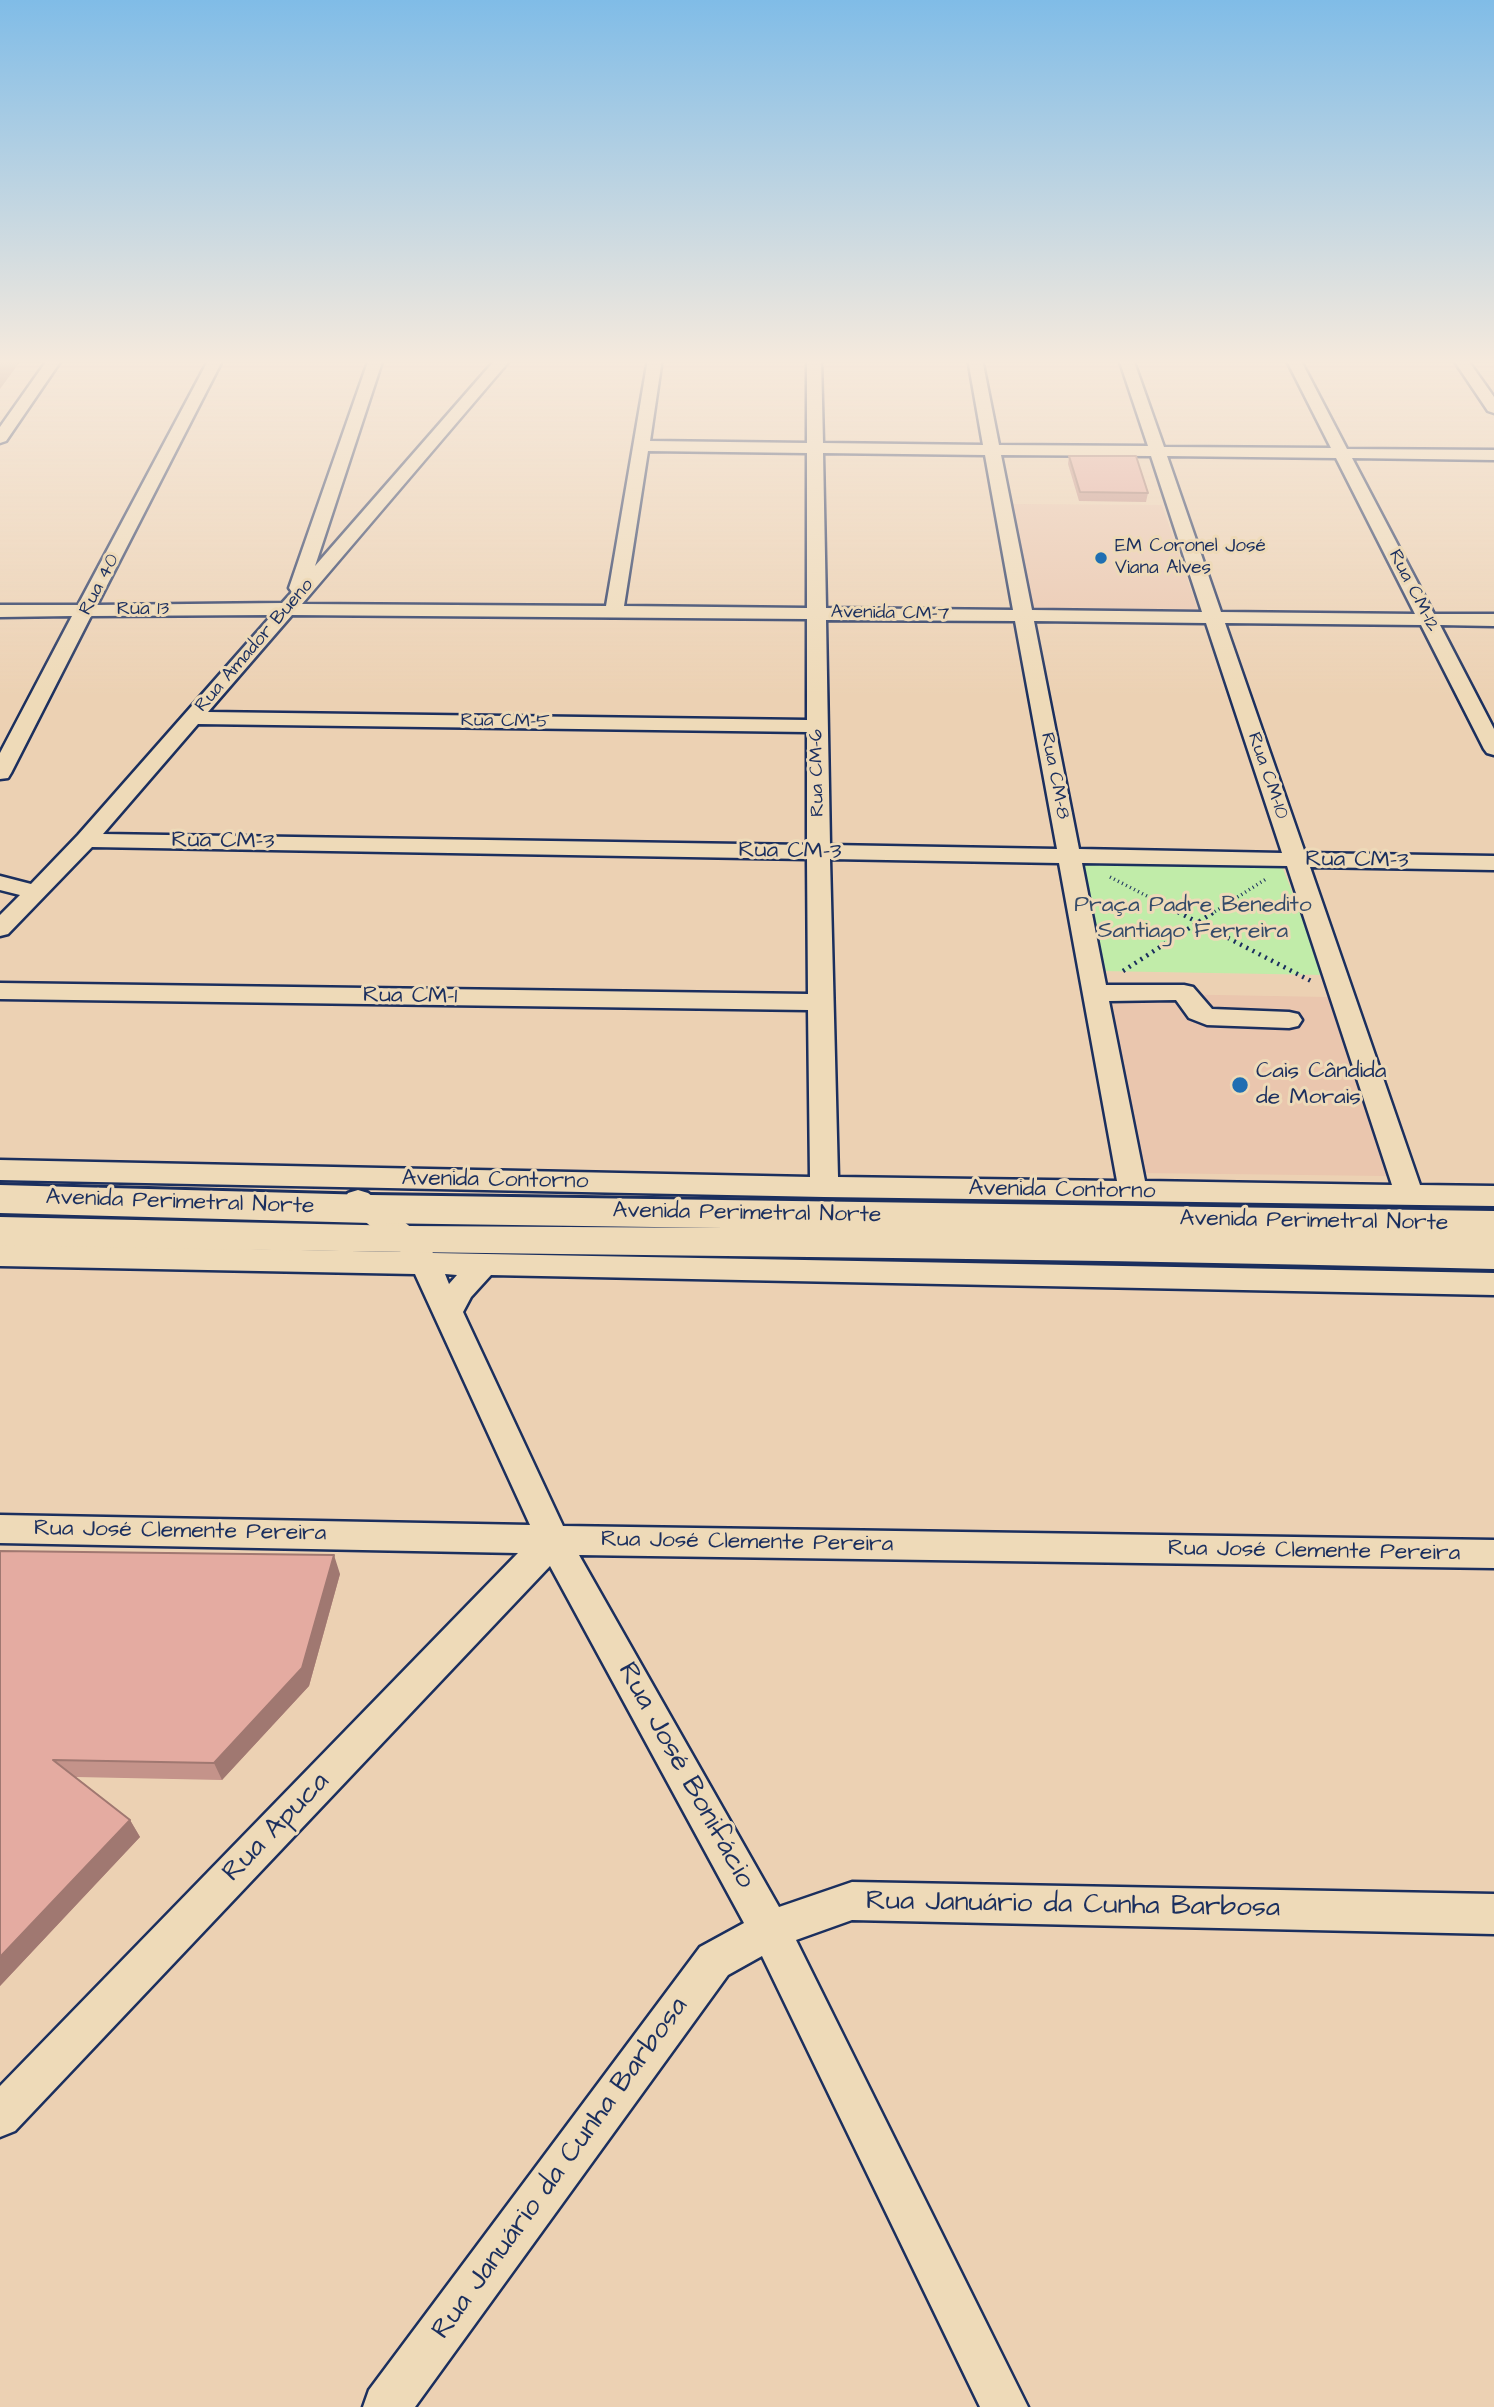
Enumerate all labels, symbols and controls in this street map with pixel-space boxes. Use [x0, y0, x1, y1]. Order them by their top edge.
place label: EM Coronel José Viana Alves [1115, 536, 1266, 580]
street label: Rua CM-12 [1383, 546, 1443, 636]
marker: EM Coronel José Viana Alves [1093, 550, 1109, 566]
street label: Rua 40 [75, 551, 125, 619]
street label: Rua Amador Bueno [191, 575, 319, 717]
street label: Rua 13 [117, 599, 169, 621]
street label: Avenida CM-7 [831, 602, 949, 626]
street label: Rua CM-5 [460, 710, 550, 734]
street label: Rua CM-6 [806, 729, 830, 817]
street label: Rua CM-10 [1242, 730, 1292, 822]
street label: Rua CM-8 [1034, 731, 1074, 821]
street label: Rua CM-3 [171, 827, 275, 857]
street label: Rua CM-3 [738, 837, 842, 867]
street label: Rua CM-3 [1305, 846, 1409, 876]
park label: Praça Padre Benedito Santiago Ferreira [1074, 892, 1312, 946]
street label: Rua CM-1 [363, 982, 457, 1012]
place label: Cais Cândida de Morais [1256, 1058, 1386, 1112]
marker: Cais Cândida de Morais [1230, 1075, 1250, 1095]
street label: Avenida Contorno [401, 1166, 589, 1196]
street label: Avenida Contorno [968, 1176, 1156, 1206]
street label: Avenida Perimetral Norte [45, 1185, 315, 1221]
street label: Avenida Perimetral Norte [612, 1198, 882, 1230]
street label: Avenida Perimetral Norte [1179, 1206, 1449, 1238]
street label: Rua José Clemente Pereira [34, 1516, 326, 1548]
street label: Rua José Clemente Pereira [601, 1527, 893, 1559]
street label: Rua José Clemente Pereira [1168, 1536, 1460, 1568]
street label: Rua José Bonifácio [609, 1657, 761, 1895]
street label: Rua Apuca [217, 1766, 337, 1890]
street label: Rua Januário da Cunha Barbosa [866, 1886, 1280, 1926]
street label: Rua Januário da Cunha Barbosa [426, 1992, 696, 2346]

